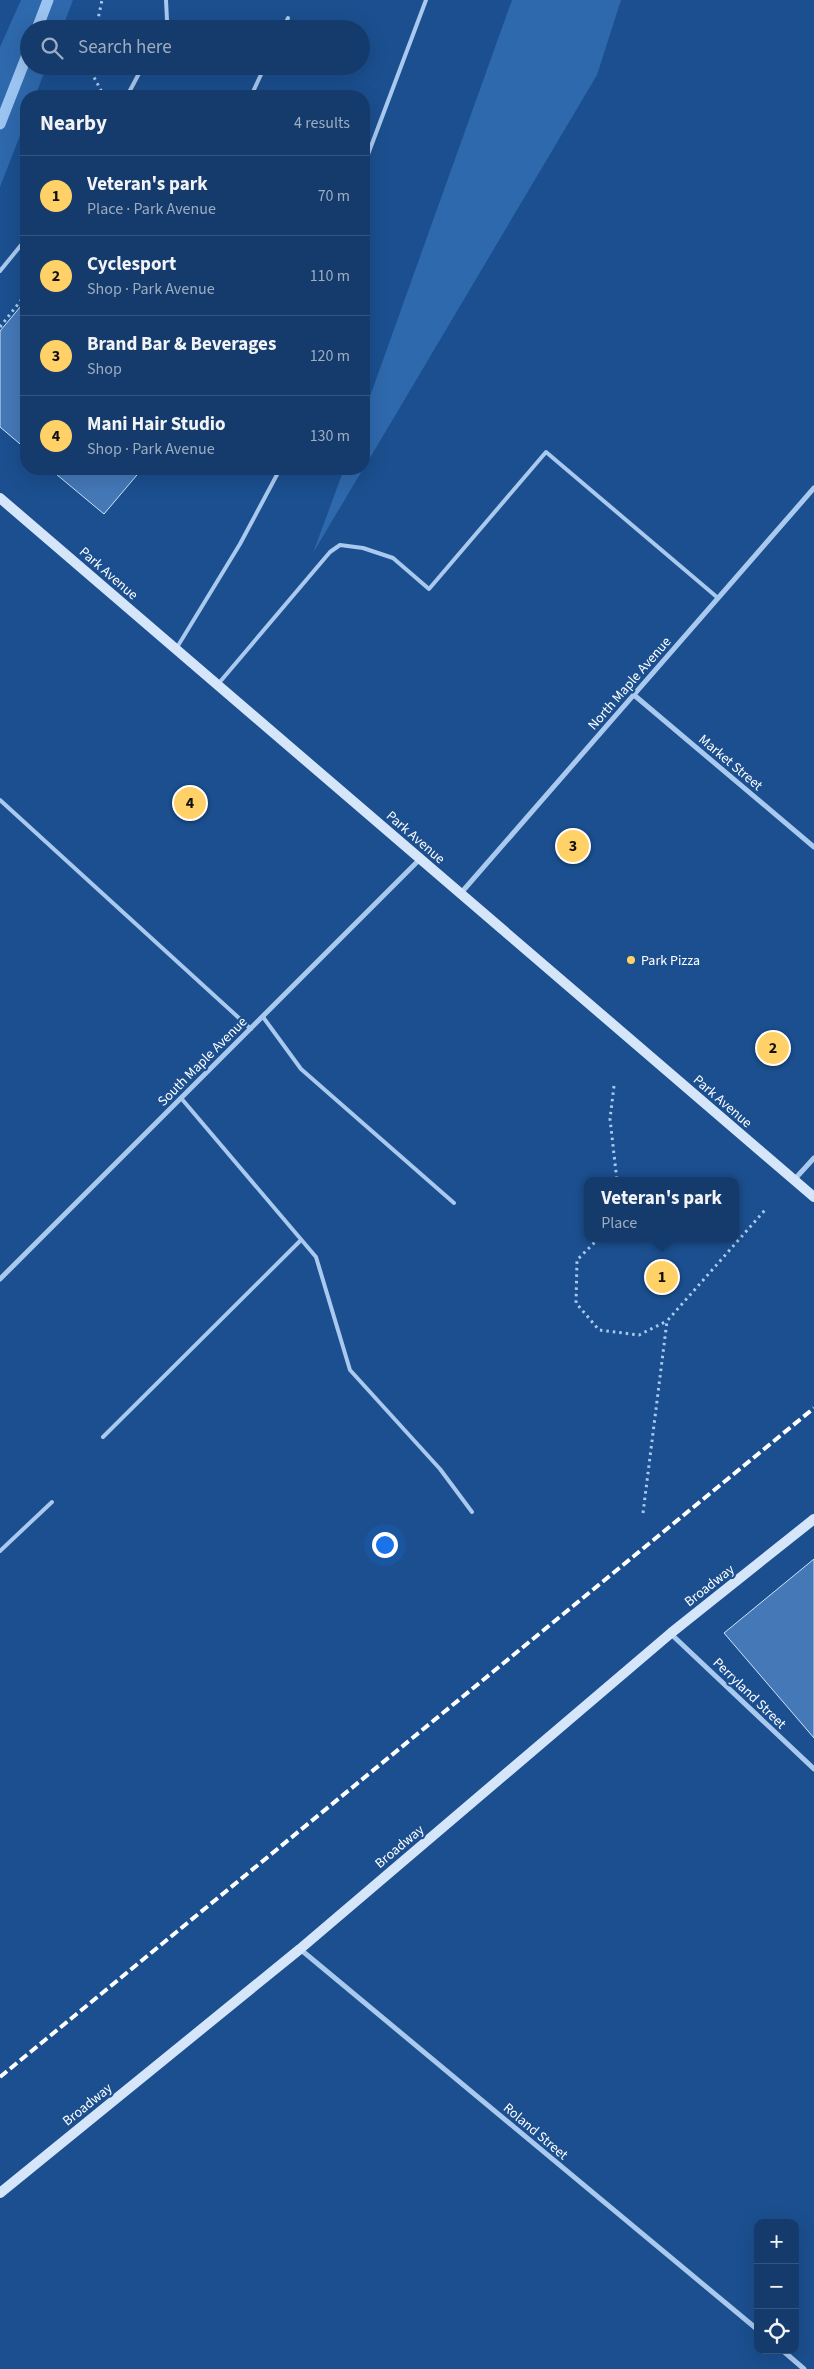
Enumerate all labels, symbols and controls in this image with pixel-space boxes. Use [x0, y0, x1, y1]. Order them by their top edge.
search box [20, 20, 370, 75]
icon: search [38, 34, 66, 62]
text: Search here [78, 34, 172, 61]
text: Nearby [40, 108, 107, 138]
text: 4 results [294, 112, 350, 134]
text: Veteran's park [87, 171, 208, 198]
text: 1 [52, 185, 60, 207]
text: 70 m [318, 185, 350, 207]
text: Place · Park Avenue [87, 198, 216, 220]
text: Cyclesport [87, 251, 176, 278]
text: 2 [52, 265, 60, 287]
text: 110 m [310, 265, 350, 287]
text: Shop · Park Avenue [87, 278, 215, 300]
text: Brand Bar & Beverages [87, 331, 276, 358]
text: 3 [52, 345, 60, 367]
text: 120 m [310, 345, 350, 367]
text: Shop [87, 358, 122, 380]
text: Mani Hair Studio [87, 411, 226, 438]
text: 4 [52, 425, 60, 447]
text: 130 m [310, 425, 350, 447]
text: Shop · Park Avenue [87, 438, 215, 460]
street label: Park Avenue [75, 543, 142, 605]
street label: North Maple Avenue [583, 632, 676, 735]
street label: Market Street [694, 730, 767, 796]
pin: 4 [174, 784, 206, 822]
street label: Park Avenue [382, 807, 449, 869]
pin: 3 [557, 827, 589, 865]
place label: Park Pizza [641, 951, 700, 971]
marker: Park Pizza [625, 954, 637, 966]
street label: South Maple Avenue [153, 1012, 252, 1111]
pin: 2 [757, 1029, 789, 1067]
street label: Park Avenue [689, 1071, 756, 1133]
popup [584, 1177, 739, 1242]
text: Veteran's park [601, 1185, 722, 1212]
text: Place [601, 1212, 637, 1234]
pin: 1 [646, 1258, 678, 1296]
your location [372, 1532, 398, 1558]
street label: Broadway [680, 1560, 739, 1612]
street label: Perryland Street [708, 1654, 791, 1734]
street label: Broadway [371, 1820, 429, 1873]
street label: Broadway [59, 2078, 117, 2131]
street label: Roland Street [499, 2099, 572, 2165]
map controls [754, 2219, 799, 2354]
button: + [754, 2219, 799, 2264]
button: − [754, 2264, 799, 2309]
button: locate [754, 2309, 799, 2354]

